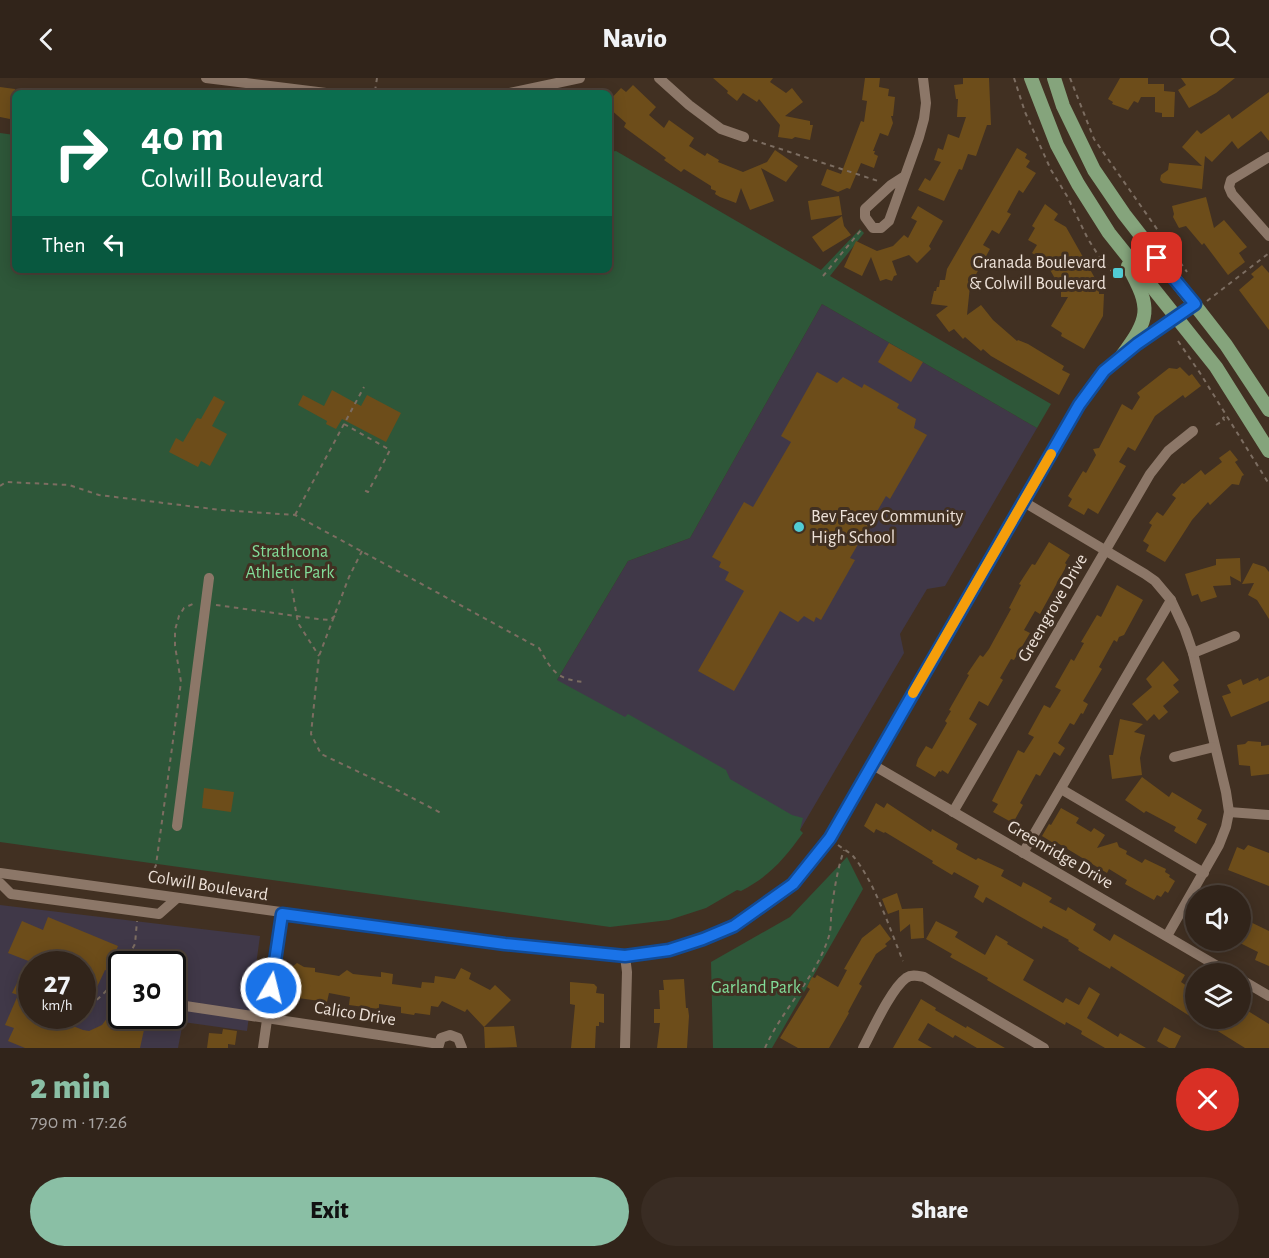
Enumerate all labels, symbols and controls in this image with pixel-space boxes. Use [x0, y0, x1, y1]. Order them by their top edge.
icon: back [30, 23, 63, 56]
icon: search [1206, 23, 1239, 56]
text: Navio [602, 25, 667, 52]
icon: right [42, 114, 120, 192]
text: 40 m [141, 116, 224, 158]
text: Colwill Boulevard [141, 165, 323, 192]
icon: left [98, 228, 131, 261]
pin [1131, 232, 1182, 283]
text: Then [42, 234, 86, 256]
icon: arrive [1140, 241, 1173, 274]
place label: Granada Boulevard & Colwill Boulevard [969, 254, 1106, 293]
marker: Granada Boulevard & Colwill Boulevard [1111, 266, 1125, 280]
place label: Bev Facey Community High School [811, 508, 964, 547]
marker: Bev Facey Community High School [792, 520, 806, 534]
park label: Strathcona Athletic Park [246, 543, 335, 582]
street label: Greengrove Drive [1015, 551, 1091, 665]
street label: Greenridge Drive [1004, 817, 1116, 893]
street label: Colwill Boulevard [147, 868, 269, 904]
map controls [1185, 885, 1251, 1029]
button: sound [1185, 885, 1251, 951]
speed limit sign: 30 [108, 951, 186, 1029]
position arrow [239, 956, 303, 1020]
button: layers [1185, 963, 1251, 1029]
text: 27 [43, 968, 71, 998]
park label: Garland Park [711, 979, 802, 997]
text: km/h [42, 998, 72, 1013]
street label: Calico Drive [313, 999, 397, 1029]
button: close [1176, 1068, 1239, 1131]
text: 2 min [30, 1069, 111, 1105]
text: 790 m · 17:26 [30, 1112, 127, 1132]
button: Exit [30, 1177, 629, 1246]
button: Share [641, 1177, 1239, 1246]

